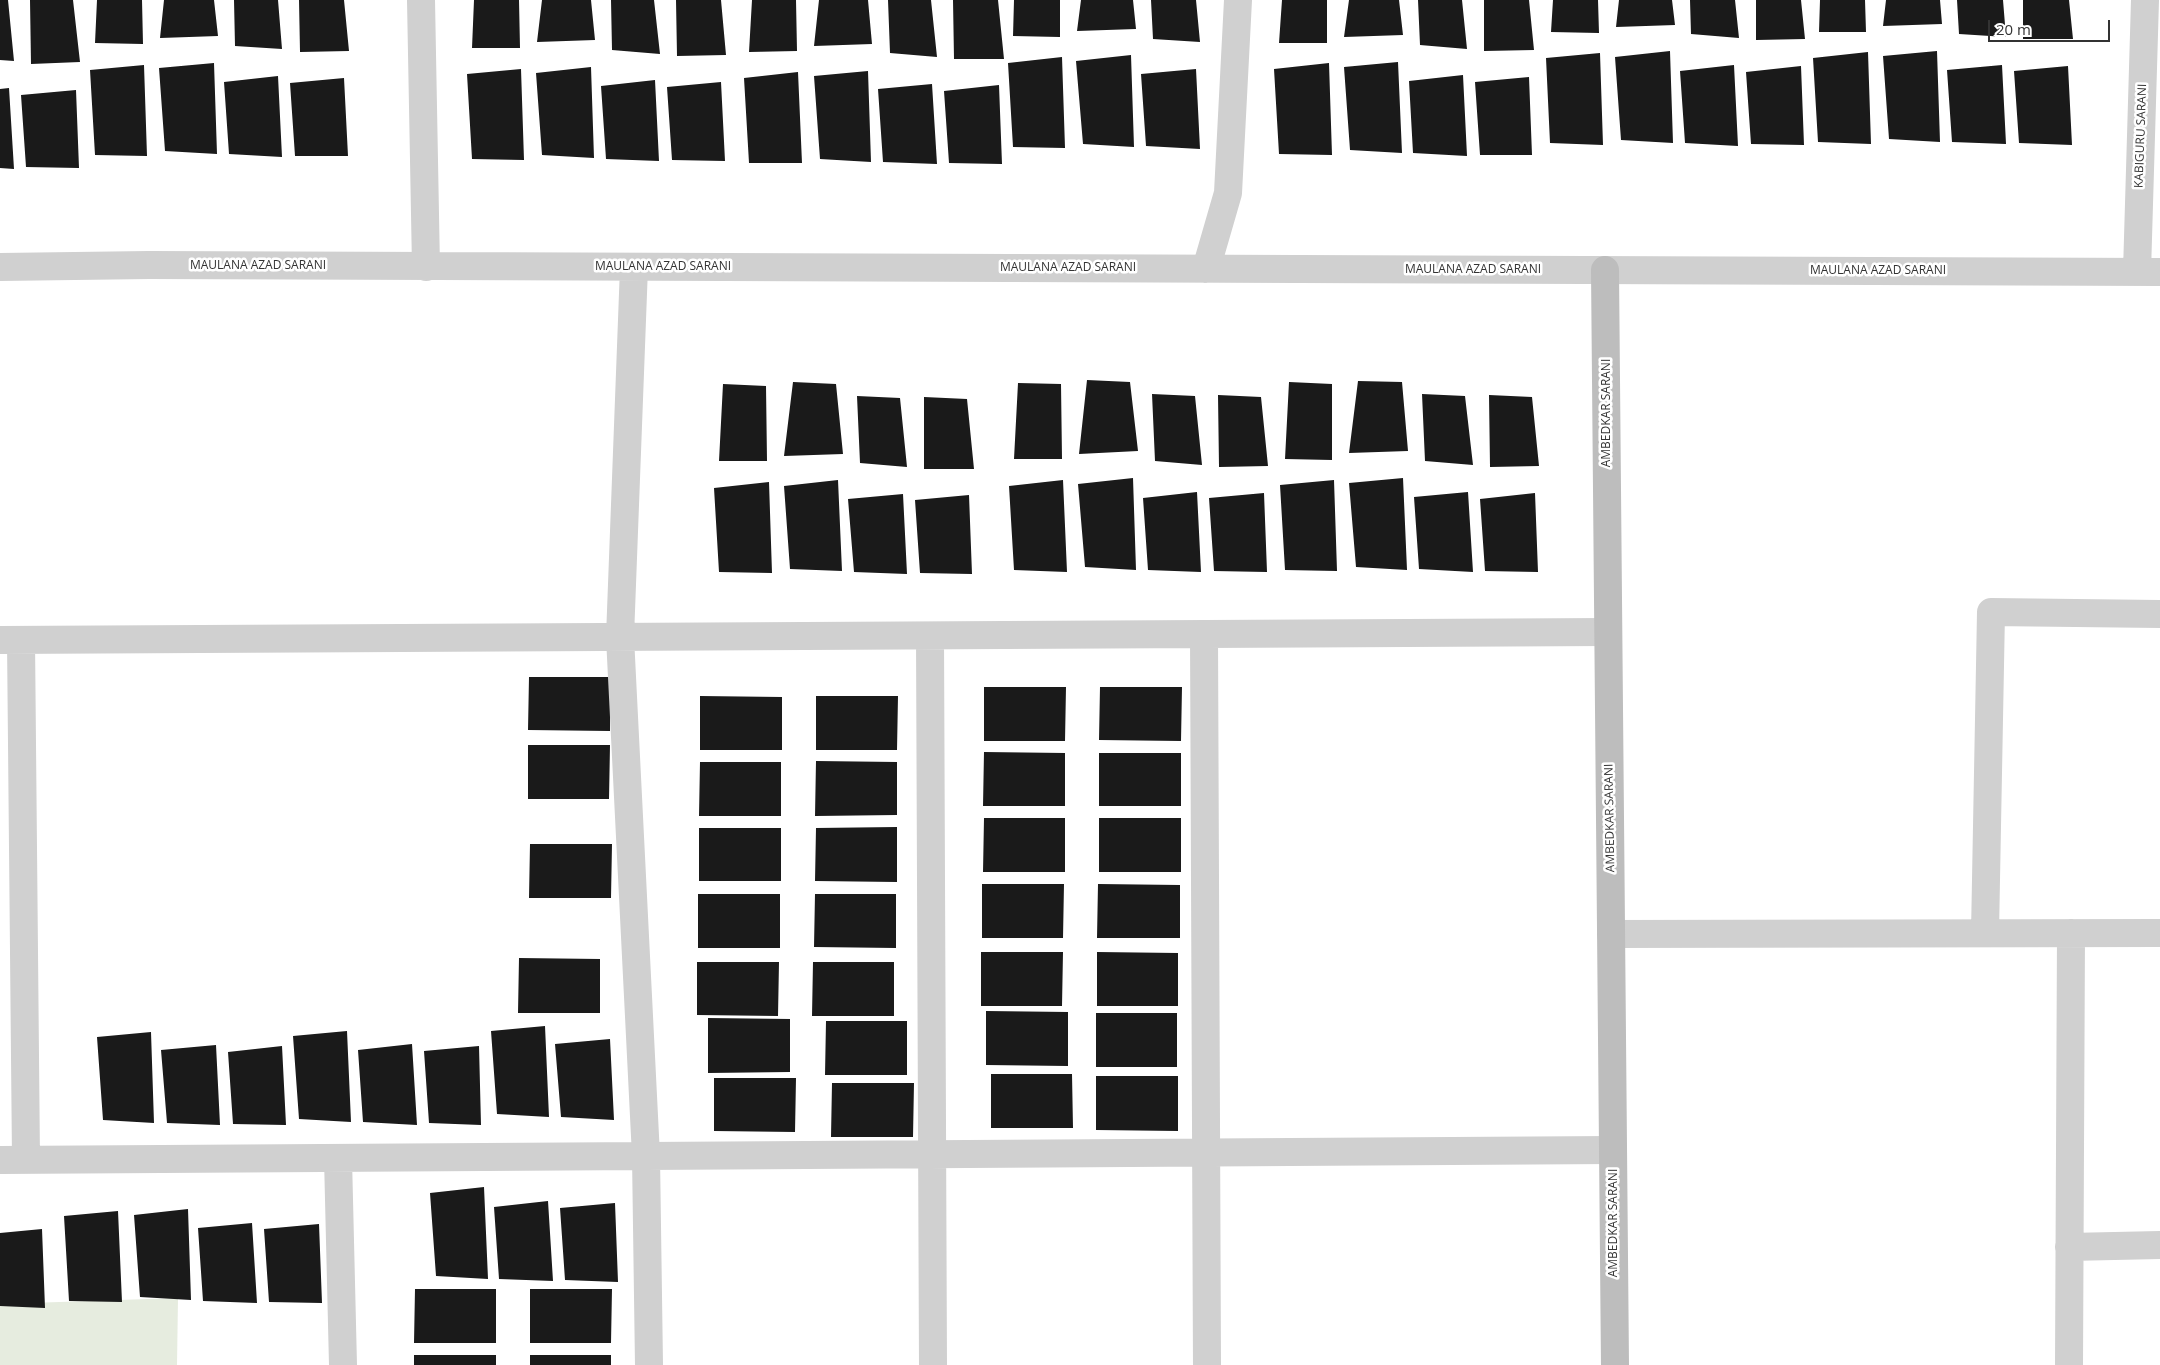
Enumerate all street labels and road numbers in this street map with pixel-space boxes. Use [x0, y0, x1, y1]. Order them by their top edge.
street label: KABIGURU SARANI [2132, 84, 2150, 188]
street label: MAULANA AZAD SARANI [190, 259, 326, 273]
street label: MAULANA AZAD SARANI [595, 260, 731, 274]
street label: MAULANA AZAD SARANI [1000, 261, 1136, 275]
street label: MAULANA AZAD SARANI [1405, 263, 1541, 277]
street label: MAULANA AZAD SARANI [1810, 264, 1946, 278]
street label: AMBEDKAR SARANI [1600, 359, 1614, 467]
street label: AMBEDKAR SARANI [1602, 764, 1618, 872]
street label: AMBEDKAR SARANI [1607, 1169, 1621, 1277]

